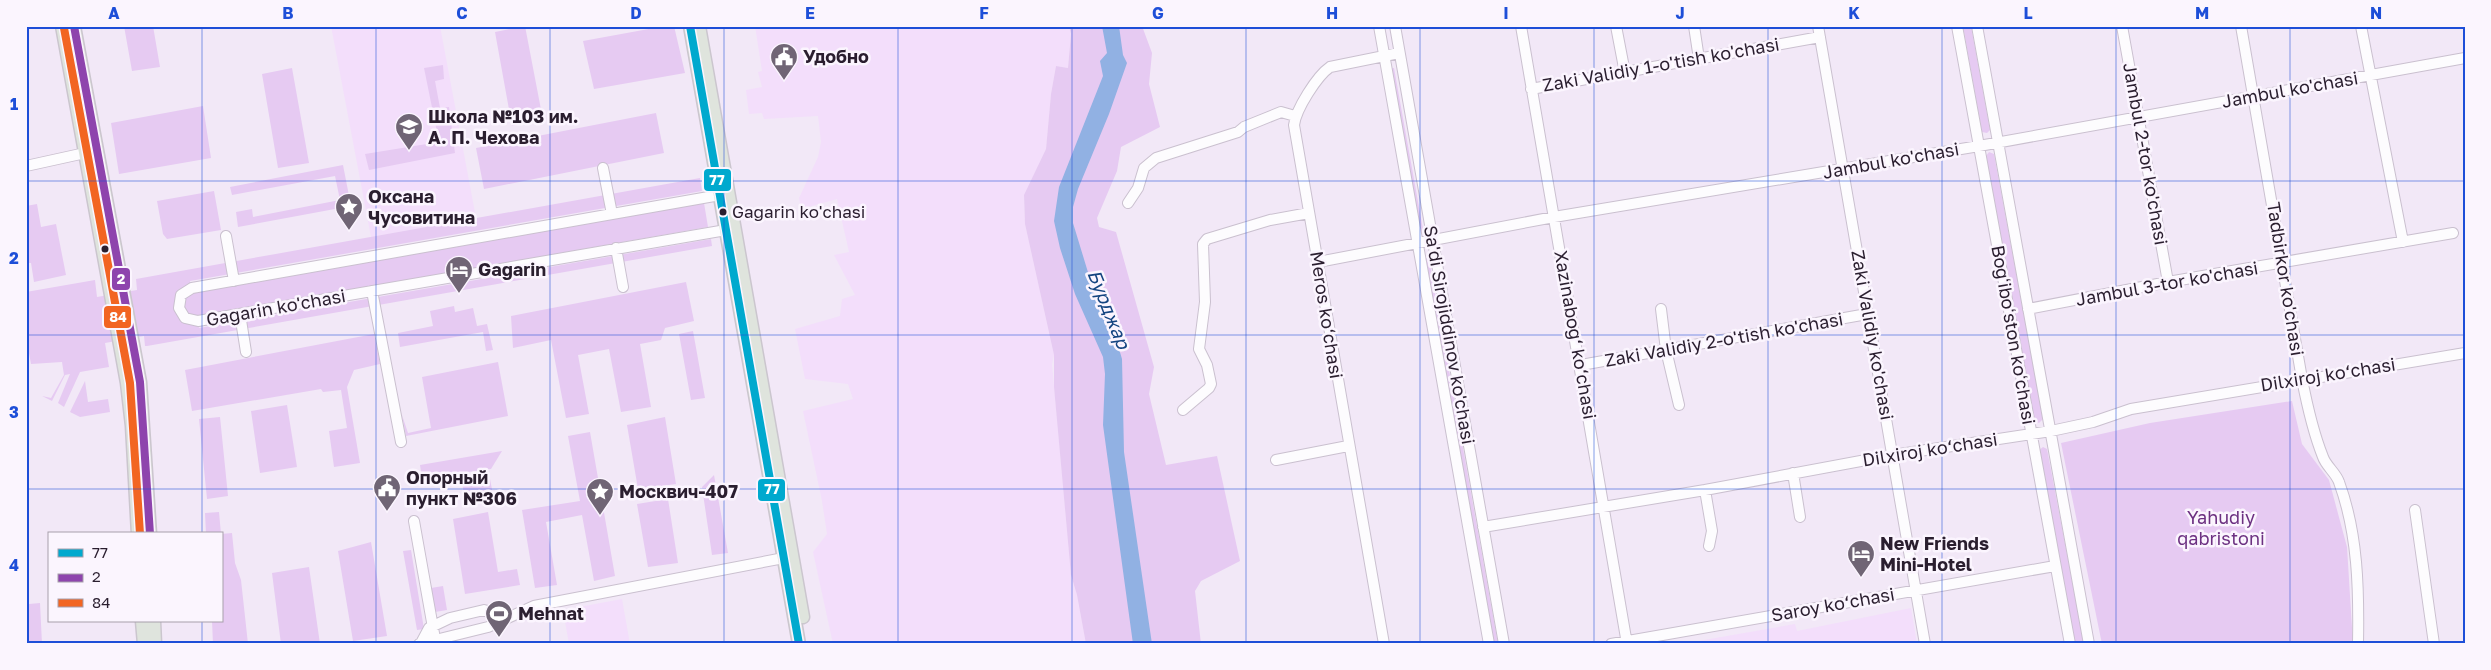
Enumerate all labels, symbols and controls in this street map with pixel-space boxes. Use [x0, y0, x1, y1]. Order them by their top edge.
text: A [108, 3, 120, 23]
text: B [282, 3, 294, 23]
text: C [456, 3, 468, 23]
text: D [630, 3, 642, 23]
text: E [805, 3, 815, 23]
text: F [979, 3, 989, 23]
text: G [1152, 3, 1164, 23]
text: H [1326, 3, 1338, 23]
text: I [1503, 3, 1509, 23]
text: J [1675, 3, 1685, 23]
text: K [1848, 3, 1860, 23]
text: L [2023, 3, 2033, 23]
text: M [2195, 3, 2209, 23]
text: N [2370, 3, 2382, 23]
street label: Zaki Validiy 1-o'tish ko'chasi [1541, 32, 1781, 96]
public building icon: Удобно [769, 42, 799, 81]
place label: Удобно [803, 45, 869, 67]
street label: Jambul 2-tor ko'chasi [2119, 61, 2173, 247]
street label: Jambul ko'chasi [2220, 66, 2360, 112]
text: 1 [10, 94, 18, 114]
place label: Школа №103 им. А. П. Чехова [428, 105, 579, 148]
school or university icon: Школа №103 им. А. П. Чехова [394, 112, 424, 151]
street label: Jambul ko'chasi [1821, 137, 1961, 183]
line badge: 77 [703, 168, 732, 192]
text: 77 [709, 171, 725, 188]
place label: Оксана Чусовитина [368, 185, 475, 228]
place icon: Оксана Чусовитина [334, 192, 364, 231]
street label: Tadbirkor ko'chasi [2263, 200, 2309, 357]
place label: Gagarin ko'chasi [732, 201, 865, 222]
marker: Gagarin ko'chasi [718, 207, 728, 217]
street label: Sa'di Sirojiddinov ko'chasi [1420, 224, 1480, 446]
street label: Bogʻiboʻston koʻchasi [1987, 243, 2041, 426]
unlabelled marker [100, 244, 110, 254]
text: 2 [9, 248, 19, 268]
street label: Zaki Validiy ko'chasi [1847, 248, 1899, 422]
street label: Meros ko‘chasi [1306, 249, 1348, 380]
street label: Xazinabog‘ ko‘chasi [1550, 249, 1602, 421]
hotel icon: Gagarin [444, 255, 474, 294]
street label: Jambul 3-tor ko'chasi [2074, 256, 2260, 310]
place label: Gagarin [478, 258, 546, 280]
water label: Бурджар [1083, 266, 1136, 353]
line badge: 2 [111, 267, 131, 291]
text: 2 [117, 270, 126, 287]
street label: Gagarin ko'chasi [204, 284, 347, 330]
line badge: 84 [103, 305, 132, 329]
street label: Zaki Validiy 2-o'tish ko'chasi [1603, 307, 1845, 371]
text: 84 [109, 308, 127, 325]
street label: Dilxiroj ko‘chasi [2259, 352, 2397, 396]
text: 3 [9, 402, 19, 422]
street label: Dilxiroj ko‘chasi [1861, 427, 1999, 471]
place label: Опорный пункт №306 [406, 466, 517, 509]
public building icon: Опорный пункт №306 [372, 473, 402, 512]
place icon: Москвич-407 [585, 477, 615, 516]
line badge: 77 [757, 478, 786, 502]
place label: Москвич-407 [619, 480, 738, 502]
text: 77 [764, 480, 780, 497]
park label: Yahudiy qabristoni [2177, 506, 2265, 549]
legend [48, 532, 222, 622]
place label: New Friends Mini-Hotel [1880, 532, 1989, 575]
hotel icon: New Friends Mini-Hotel [1846, 539, 1876, 578]
text: 77 [92, 543, 108, 561]
text: 4 [9, 555, 19, 575]
text: 2 [92, 567, 101, 585]
street label: Saroy ko‘chasi [1769, 582, 1896, 626]
text: 84 [92, 593, 110, 611]
sports icon: Mehnat [484, 599, 514, 638]
place label: Mehnat [518, 602, 584, 624]

